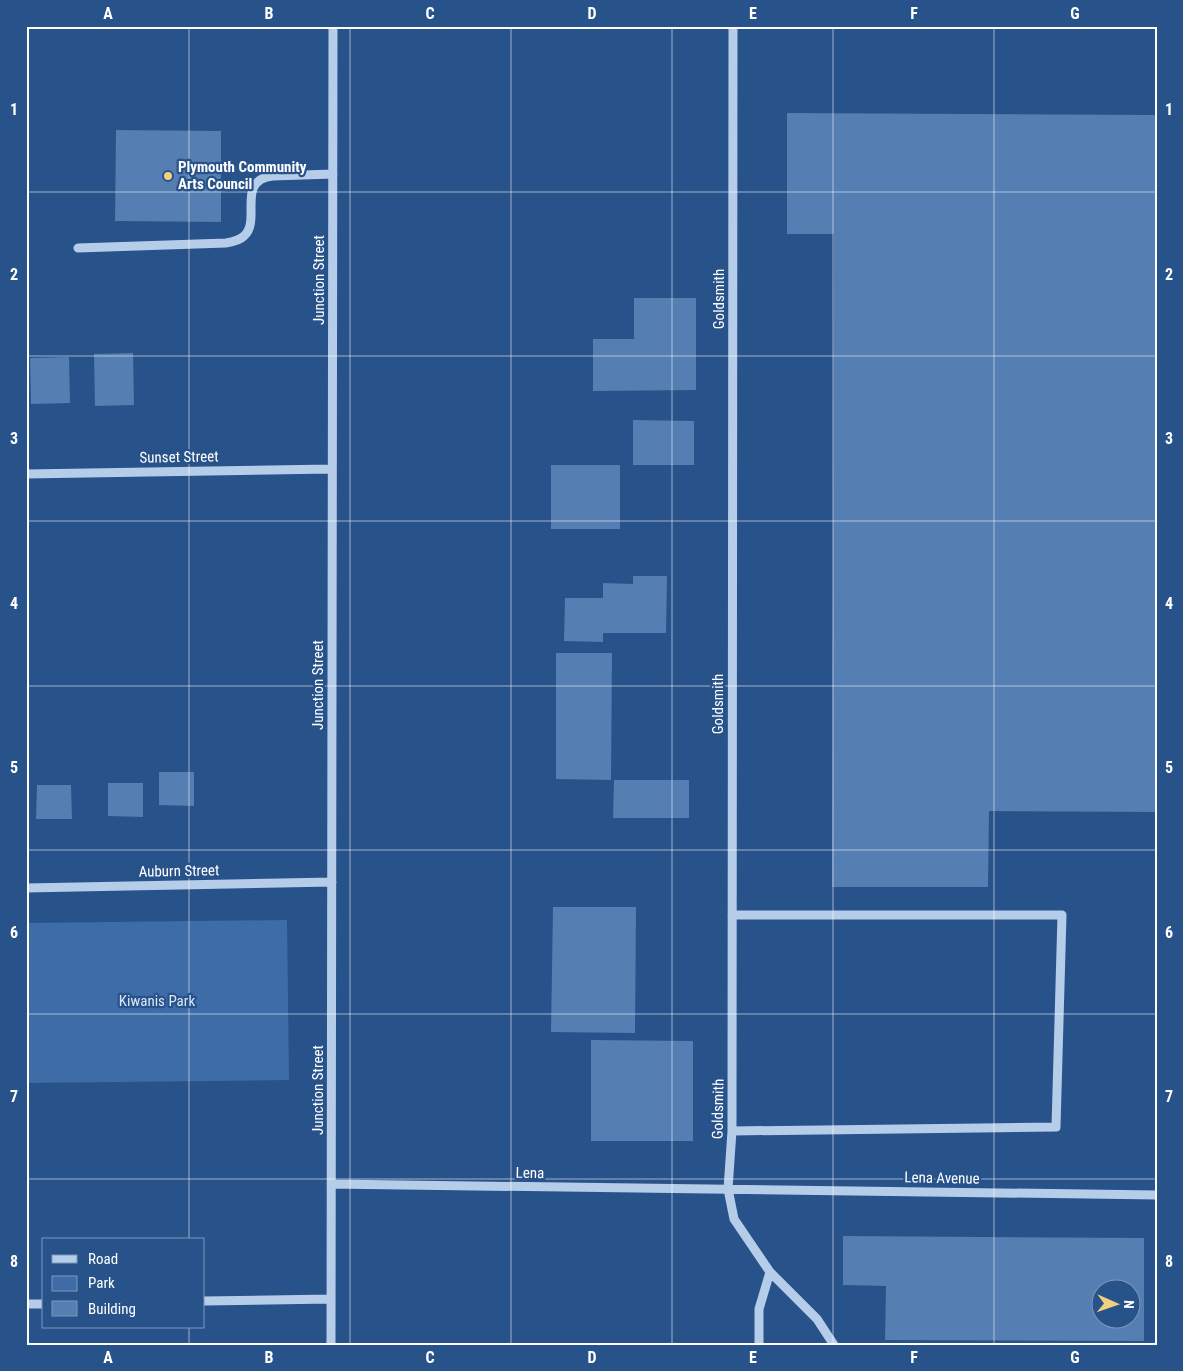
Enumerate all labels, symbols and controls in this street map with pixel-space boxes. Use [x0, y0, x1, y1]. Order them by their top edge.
text: A [103, 4, 113, 23]
text: B [265, 4, 274, 23]
text: C [425, 4, 435, 23]
text: D [587, 4, 597, 23]
text: E [749, 4, 757, 23]
text: F [910, 4, 918, 23]
text: G [1070, 4, 1080, 23]
text: 1 [10, 100, 18, 119]
text: 1 [1165, 100, 1173, 119]
place label: Plymouth Community Arts Council [178, 158, 307, 193]
marker: Plymouth Community Arts Council [162, 170, 174, 182]
street label: Junction Street [310, 235, 328, 325]
text: 2 [10, 265, 18, 284]
text: 2 [1165, 265, 1173, 284]
street label: Goldsmith [710, 269, 728, 329]
text: 3 [10, 429, 18, 448]
text: 3 [1165, 429, 1173, 448]
street label: Sunset Street [139, 447, 219, 467]
text: 4 [10, 594, 18, 613]
text: 4 [1165, 594, 1173, 613]
street label: Junction Street [309, 640, 327, 730]
street label: Goldsmith [709, 674, 727, 734]
text: 5 [10, 758, 18, 777]
text: 5 [1165, 758, 1173, 777]
street label: Auburn Street [138, 861, 220, 881]
text: 6 [10, 923, 18, 942]
text: 6 [1165, 923, 1173, 942]
park label: Kiwanis Park [119, 992, 195, 1010]
street label: Junction Street [309, 1045, 327, 1135]
street label: Goldsmith [708, 1079, 728, 1139]
text: 7 [10, 1087, 18, 1106]
text: 7 [1165, 1087, 1173, 1106]
street label: Lena [516, 1164, 544, 1182]
street label: Lena Avenue [904, 1168, 980, 1188]
legend [42, 1238, 205, 1328]
text: Road [88, 1250, 118, 1268]
text: 8 [10, 1252, 18, 1271]
text: 8 [1165, 1252, 1173, 1271]
text: Park [88, 1274, 115, 1292]
north arrow [1090, 1278, 1140, 1328]
text: Building [88, 1300, 136, 1318]
text: N [1121, 1300, 1137, 1309]
text: A [103, 1348, 113, 1367]
text: B [265, 1348, 274, 1367]
text: C [425, 1348, 435, 1367]
text: D [587, 1348, 597, 1367]
text: E [749, 1348, 757, 1367]
text: F [910, 1348, 918, 1367]
text: G [1070, 1348, 1080, 1367]

